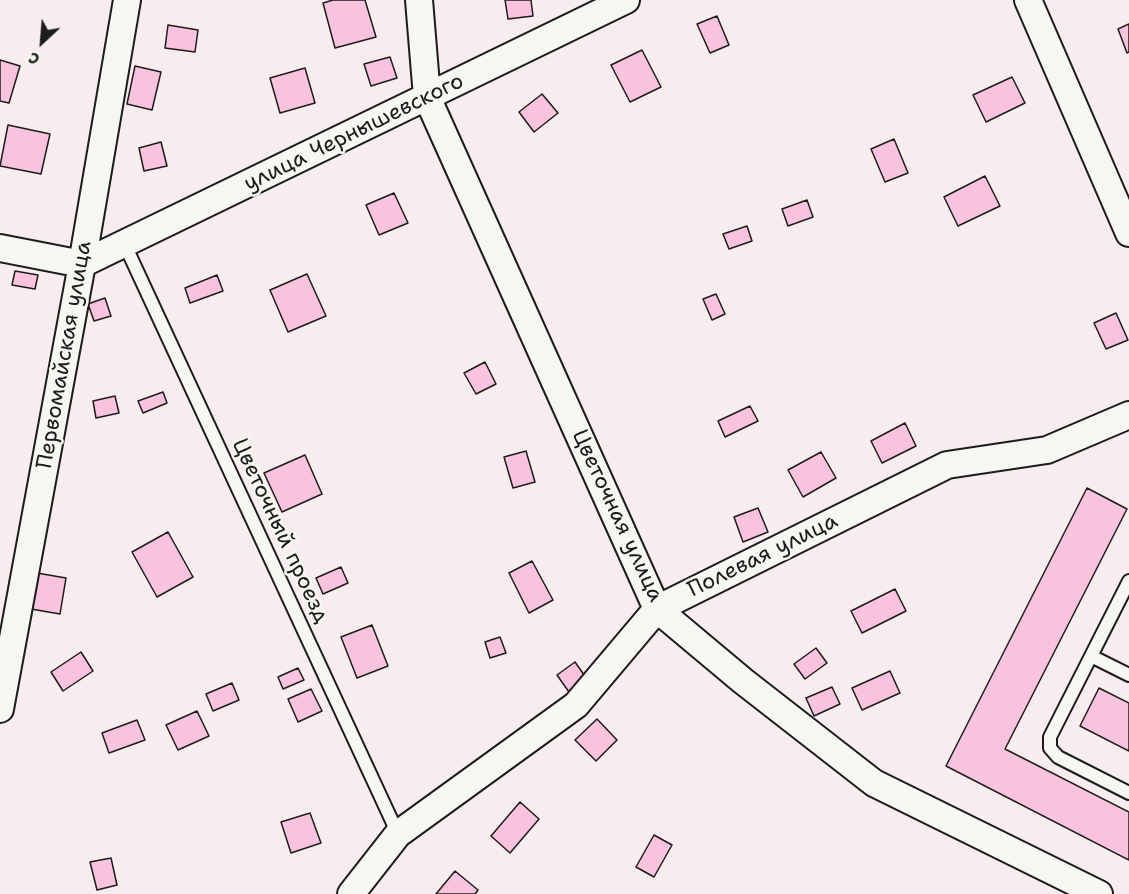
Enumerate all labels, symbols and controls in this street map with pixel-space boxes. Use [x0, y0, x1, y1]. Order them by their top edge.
north arrow [12, 12, 72, 72]
text: С [25, 47, 43, 70]
street label: улица Чернышевского [240, 68, 468, 198]
street label: Первомайская улица [32, 239, 98, 471]
street label: Цветочная улица [565, 426, 669, 606]
street label: Цветочный проезд [226, 434, 334, 628]
street label: Полевая улица [684, 508, 842, 604]

